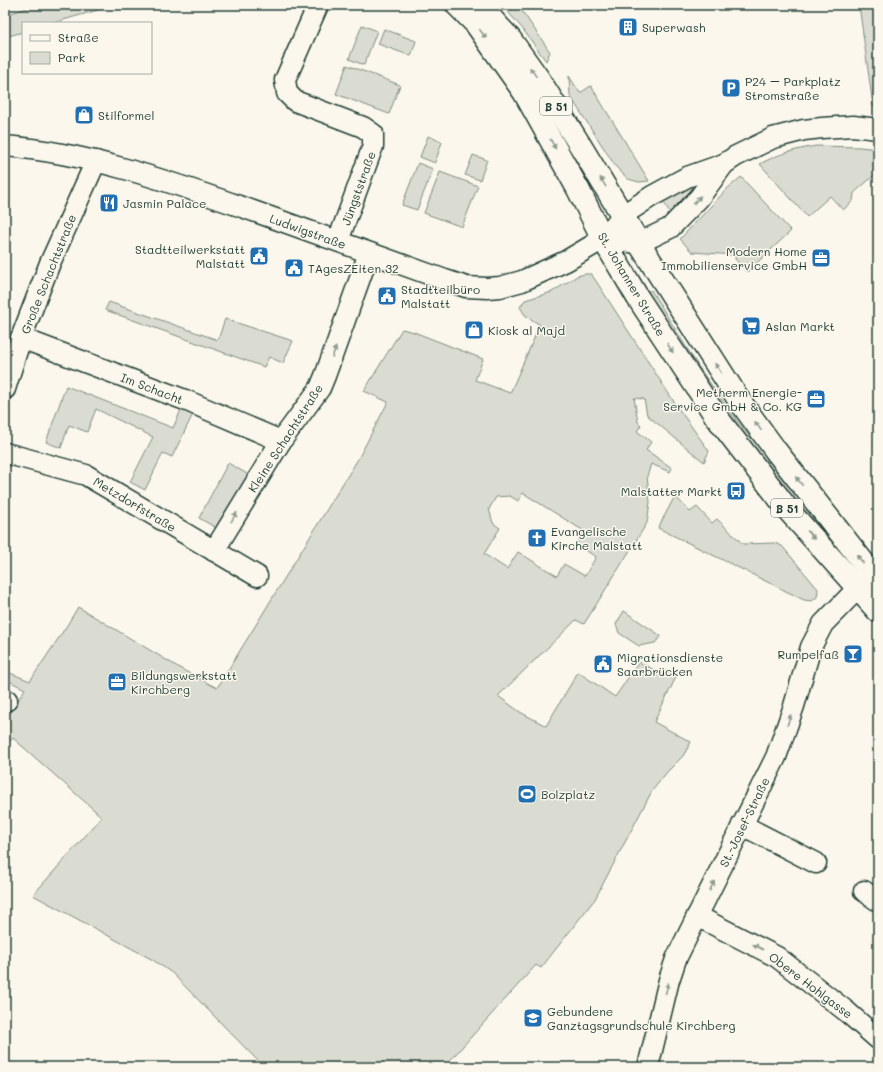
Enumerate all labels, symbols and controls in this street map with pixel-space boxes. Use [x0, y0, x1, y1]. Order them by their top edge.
building icon: Superwash [617, 16, 639, 38]
place label: Superwash [642, 19, 706, 35]
legend [22, 22, 152, 74]
text: Straße [58, 29, 99, 45]
one-way arrow [479, 29, 488, 40]
text: Park [58, 49, 85, 65]
one-way arrow [529, 67, 537, 77]
place label: P24 – Parkplatz Stromstraße [745, 73, 841, 103]
parking icon: P24 – Parkplatz Stromstraße [720, 77, 742, 99]
road number: B 51 [540, 97, 572, 115]
shop icon: Stilformel [73, 104, 95, 126]
place label: Stilformel [98, 107, 155, 123]
one-way arrow [550, 138, 556, 150]
street label: Jüngststraße [337, 149, 379, 227]
one-way arrow [599, 176, 606, 188]
restaurant icon: Jasmin Palace [98, 192, 120, 214]
one-way arrow [692, 194, 701, 205]
place label: Jasmin Palace [123, 195, 206, 211]
street label: Ludwigstraße [268, 210, 348, 252]
street label: Große Schachtstraße [17, 212, 79, 336]
street label: St. Johanner Straße [595, 229, 669, 339]
place label: Stadtteilwerkstatt Malstatt [135, 241, 245, 271]
place label: Modern Home Immobilienservice GmbH [661, 243, 807, 273]
public building icon: Stadtteilwerkstatt Malstatt [248, 245, 270, 267]
office icon: Modern Home Immobilienservice GmbH [810, 247, 832, 269]
public building icon: TAgesZEiten 32 [283, 257, 305, 279]
place label: TAgesZEiten 32 [308, 260, 399, 276]
place label: Stadtteilbüro Malstatt [401, 281, 480, 311]
public building icon: Stadtteilbüro Malstatt [376, 285, 398, 307]
supermarket icon: Aslan Markt [740, 315, 762, 337]
place label: Aslan Markt [765, 318, 835, 334]
shop icon: Kiosk al Majd [463, 319, 485, 341]
place label: Kiosk al Majd [488, 322, 566, 338]
one-way arrow [667, 342, 674, 354]
one-way arrow [332, 346, 338, 358]
one-way arrow [714, 362, 721, 373]
street label: Im Schacht [118, 369, 186, 407]
street label: Kleine Schachtstraße [244, 381, 326, 495]
place label: Metherm Energie- Service GmbH & Co. KG [663, 384, 802, 414]
office icon: Metherm Energie- Service GmbH & Co. KG [805, 388, 827, 410]
one-way arrow [754, 420, 762, 431]
street label: Metzdorfstraße [91, 473, 179, 535]
one-way arrow [795, 475, 803, 486]
bus stop icon: Malstatter Markt [725, 480, 747, 502]
place label: Malstatter Markt [621, 483, 722, 499]
road number: B 51 [771, 499, 803, 517]
one-way arrow [231, 511, 238, 523]
place label: Evangelische Kirche Malstatt [551, 523, 642, 553]
church icon: Evangelische Kirche Malstatt [526, 527, 548, 549]
one-way arrow [806, 530, 815, 541]
one-way arrow [856, 553, 865, 564]
bar icon: Rumpelfaß [842, 643, 864, 665]
place label: Rumpelfaß [778, 646, 839, 662]
place label: Migrationsdienste Saarbrücken [617, 649, 723, 679]
public building icon: Migrationsdienste Saarbrücken [592, 653, 614, 675]
place label: Bildungswerkstatt Kirchberg [131, 667, 237, 697]
office icon: Bildungswerkstatt Kirchberg [106, 671, 128, 693]
one-way arrow [786, 714, 792, 726]
street label: St.-Josef-Straße [715, 774, 773, 870]
sports icon: Bolzplatz [516, 783, 538, 805]
place label: Bolzplatz [541, 786, 595, 802]
one-way arrow [709, 880, 715, 892]
one-way arrow [753, 944, 764, 950]
street label: Obere Hohlgasse [766, 948, 856, 1022]
one-way arrow [664, 982, 670, 994]
place label: Gebundene Ganztagsgrundschule Kirchberg [547, 1003, 735, 1033]
school or university icon: Gebundene Ganztagsgrundschule Kirchberg [522, 1007, 544, 1029]

